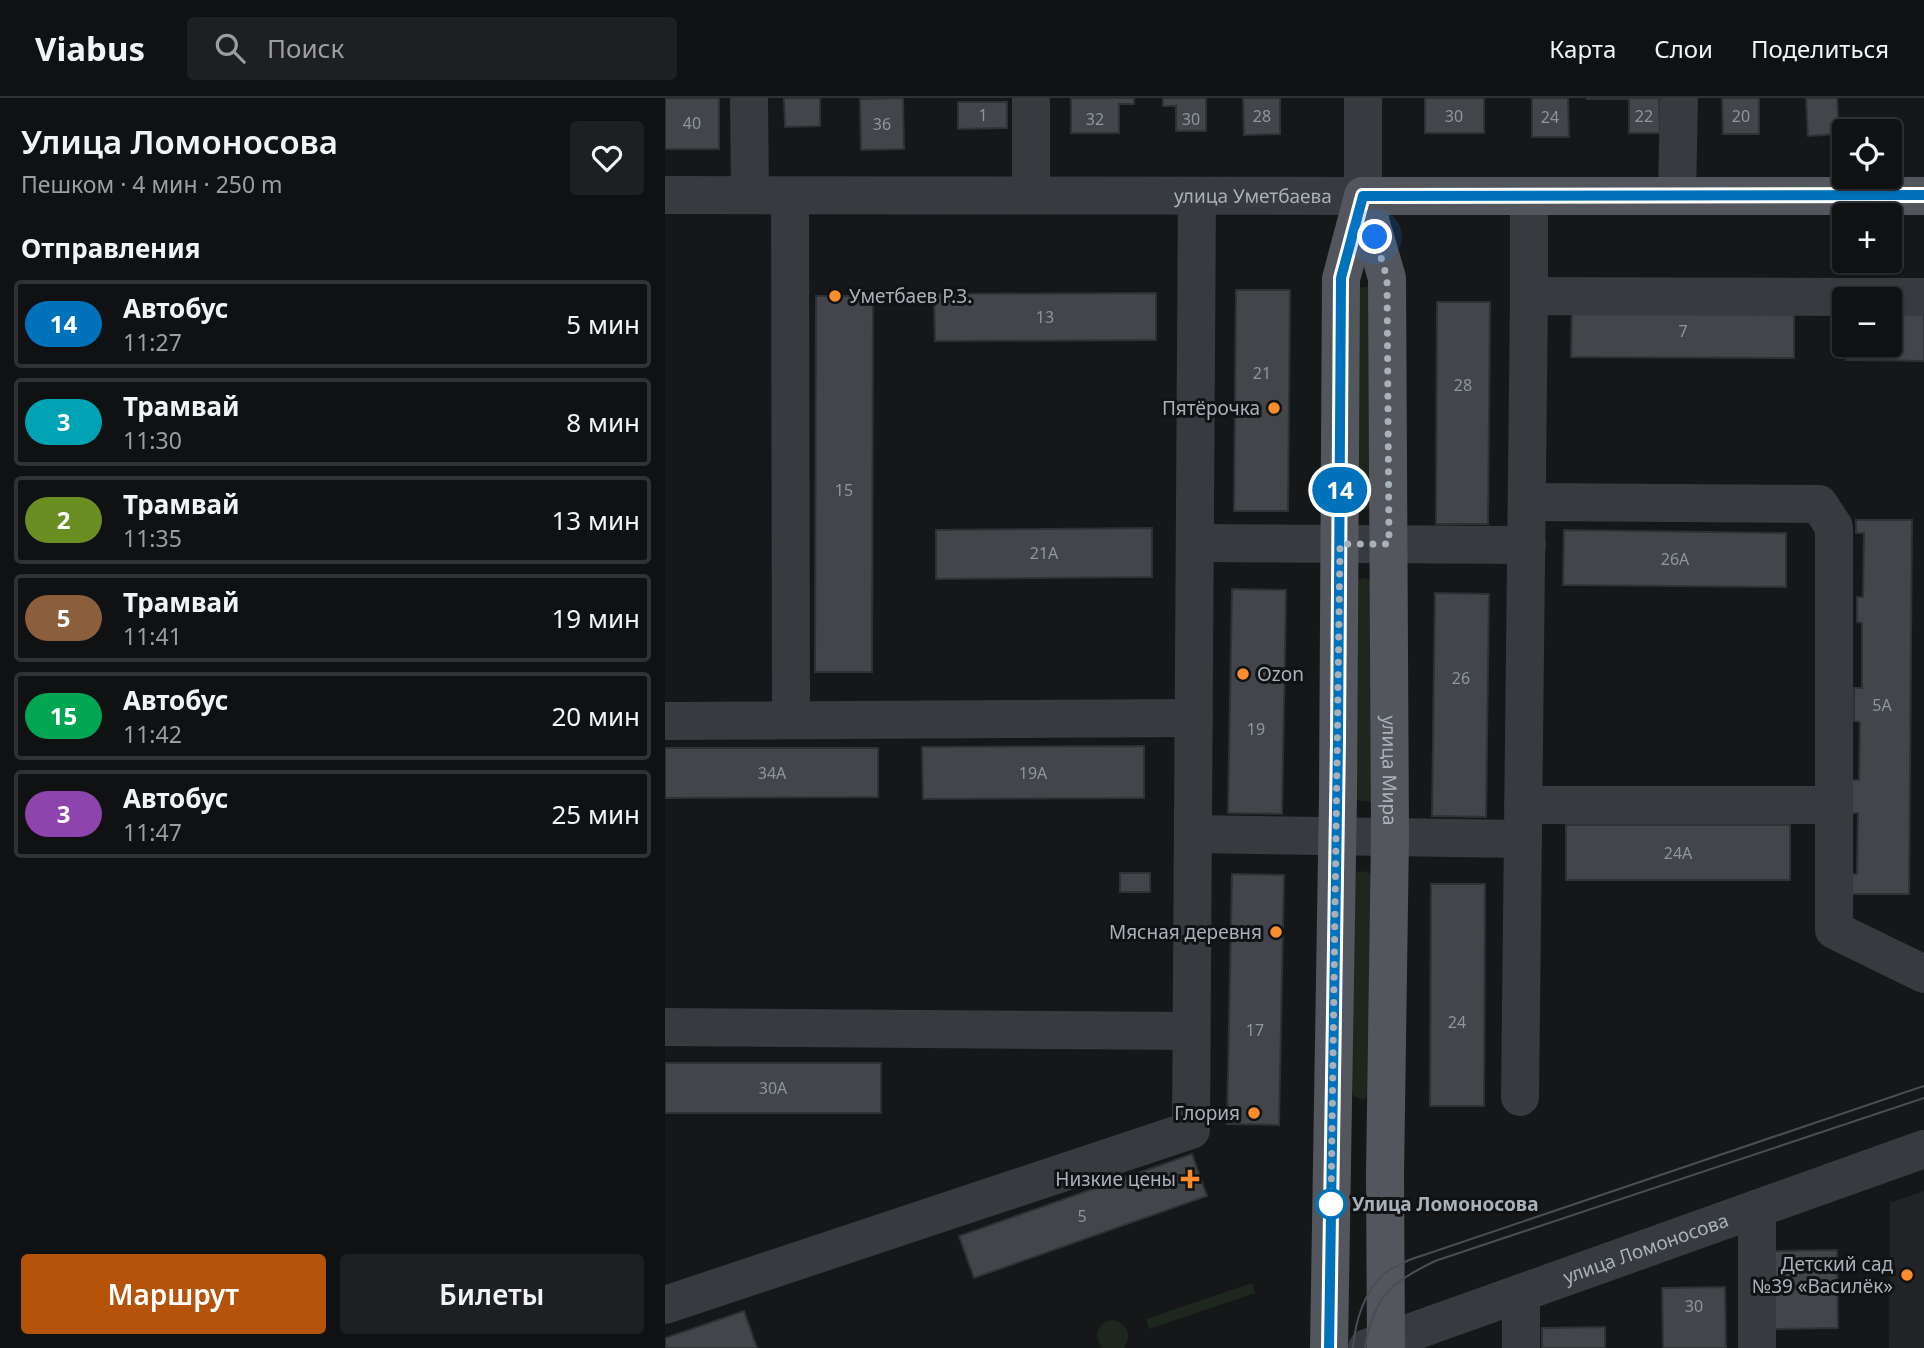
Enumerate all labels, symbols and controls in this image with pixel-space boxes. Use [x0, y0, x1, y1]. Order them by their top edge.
search box [187, 17, 677, 80]
text: Viabus [35, 26, 145, 71]
icon: search [211, 29, 249, 67]
text: Поиск [267, 30, 344, 66]
text: Карта [1549, 32, 1616, 65]
text: Слои [1654, 32, 1713, 65]
text: Поделиться [1751, 32, 1889, 65]
house number: 1 [978, 104, 988, 126]
house number: 28 [1253, 105, 1271, 127]
house number: 30 [1445, 105, 1463, 127]
house number: 22 [1635, 105, 1653, 127]
house number: 20 [1732, 105, 1750, 127]
house number: 24 [1541, 106, 1559, 128]
house number: 32 [1086, 108, 1104, 130]
house number: 30 [1182, 108, 1200, 130]
house number: 40 [683, 112, 701, 134]
house number: 36 [873, 113, 891, 135]
text: Улица Ломоносова [21, 119, 338, 164]
map controls [1832, 119, 1902, 357]
button: locate [1832, 119, 1902, 189]
button: heart [570, 121, 644, 195]
text: Пешком · 4 мин · 250 m [21, 168, 283, 200]
street label: улица Уметбаева [1174, 183, 1332, 209]
button: + [1832, 203, 1902, 273]
your location [1357, 219, 1392, 254]
text: Отправления [21, 230, 200, 266]
place label: Уметбаев Р.З. [849, 283, 972, 309]
button: − [1832, 287, 1902, 357]
marker: Уметбаев Р.З. [827, 288, 843, 304]
text: Автобус [123, 290, 228, 326]
text: 5 мин [566, 306, 640, 342]
house number: 13 [1036, 306, 1054, 328]
text: 14 [50, 307, 77, 340]
house number: 7 [1678, 320, 1688, 342]
text: 11:27 [123, 326, 182, 358]
house number: 21 [1253, 362, 1271, 384]
house number: 28 [1454, 374, 1472, 396]
text: Трамвай [123, 388, 240, 424]
place label: Пятёрочка [1162, 395, 1260, 421]
marker: Пятёрочка [1266, 400, 1282, 416]
text: 8 мин [566, 404, 640, 440]
text: 3 [57, 405, 70, 438]
text: 11:30 [123, 424, 182, 456]
line badge: 14 [1309, 467, 1371, 513]
text: 14 [1326, 473, 1354, 506]
house number: 15 [835, 479, 853, 501]
text: Трамвай [123, 486, 240, 522]
text: 13 мин [551, 502, 640, 538]
text: 2 [57, 503, 70, 536]
text: 11:35 [123, 522, 182, 554]
house number: 21А [1030, 542, 1059, 564]
house number: 26А [1661, 548, 1690, 570]
text: Трамвай [123, 584, 240, 620]
text: 19 мин [551, 600, 640, 636]
text: 5 [57, 601, 70, 634]
text: 11:41 [123, 620, 182, 652]
place label: Ozon [1257, 661, 1304, 687]
marker: Ozon [1235, 666, 1251, 682]
house number: 26 [1452, 667, 1470, 689]
text: Автобус [123, 682, 228, 718]
house number: 5А [1872, 694, 1892, 716]
text: 20 мин [551, 698, 640, 734]
text: 15 [50, 699, 77, 732]
street label: улица Мира [1376, 715, 1403, 826]
text: 11:42 [123, 718, 182, 750]
house number: 19 [1247, 718, 1265, 740]
house number: 34А [758, 762, 787, 784]
house number: 19А [1019, 762, 1048, 784]
text: Автобус [123, 780, 228, 816]
text: 25 мин [551, 796, 640, 832]
text: 3 [57, 797, 70, 830]
text: 11:47 [123, 816, 182, 848]
house number: 24А [1664, 842, 1693, 864]
place label: Мясная деревня [1109, 919, 1262, 945]
marker: Мясная деревня [1268, 924, 1284, 940]
house number: 24 [1448, 1011, 1466, 1033]
house number: 17 [1246, 1019, 1264, 1041]
house number: 30А [759, 1077, 788, 1099]
place label: Глория [1174, 1100, 1240, 1126]
marker: Глория [1246, 1105, 1262, 1121]
place label: Низкие цены [1055, 1166, 1176, 1192]
marker: Низкие цены [1182, 1171, 1198, 1187]
marker: Улица Ломоносова [1316, 1189, 1346, 1219]
place label: Улица Ломоносова [1352, 1191, 1538, 1217]
house number: 5 [1077, 1205, 1087, 1227]
street label: улица Ломоносова [1559, 1207, 1732, 1290]
place label: Детский сад №39 «Василёк» [1752, 1251, 1893, 1299]
button: Маршрут [21, 1254, 326, 1334]
button: Билеты [340, 1254, 644, 1334]
marker: Детский сад №39 «Василёк» [1899, 1267, 1915, 1283]
house number: 30 [1685, 1295, 1703, 1317]

